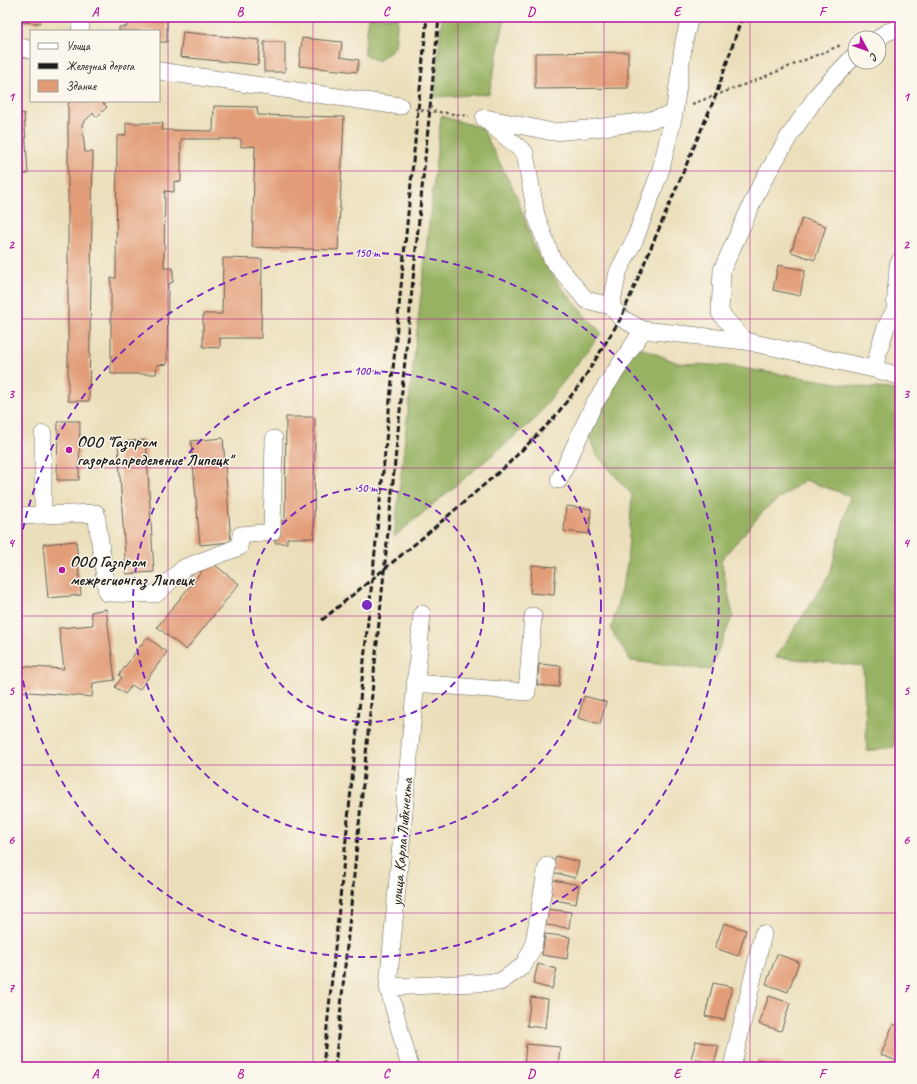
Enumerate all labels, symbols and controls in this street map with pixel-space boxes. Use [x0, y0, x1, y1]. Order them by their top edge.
text: A [92, 4, 100, 20]
text: B [237, 4, 245, 20]
text: C [383, 4, 391, 20]
text: D [527, 4, 536, 20]
text: E [674, 4, 683, 20]
text: F [819, 4, 828, 20]
legend [30, 30, 160, 102]
north arrow [847, 30, 887, 70]
text: Улица [66, 38, 91, 54]
text: С [866, 50, 882, 64]
text: Железная дорога [66, 58, 135, 74]
text: Здание [66, 78, 97, 94]
text: 1 [8, 89, 16, 105]
text: 1 [903, 89, 911, 105]
text: 2 [8, 237, 15, 253]
text: 2 [903, 237, 910, 253]
text: 150 m [354, 245, 381, 261]
text: 100 m [354, 363, 381, 379]
text: 3 [8, 386, 15, 402]
text: 3 [903, 386, 910, 402]
place label: ООО "Газпром газораспределение Липецк" [77, 432, 237, 470]
marker: ООО "Газпром газораспределение Липецк" [64, 445, 74, 455]
text: 50 m [357, 480, 378, 496]
text: 4 [8, 535, 16, 551]
text: 4 [903, 535, 911, 551]
place label: ООО Газпром межрегионгаз Липецк [70, 552, 195, 590]
marker: ООО Газпром межрегионгаз Липецк [57, 565, 67, 575]
centre of rings [360, 598, 374, 612]
text: 5 [8, 683, 15, 699]
text: 5 [903, 683, 910, 699]
street label: улица Карла Либкнехта [386, 776, 418, 908]
text: 6 [8, 832, 15, 848]
text: 6 [903, 832, 910, 848]
text: 7 [8, 980, 15, 996]
text: 7 [903, 980, 910, 996]
text: A [92, 1066, 100, 1082]
text: B [237, 1066, 245, 1082]
text: C [383, 1066, 391, 1082]
text: D [527, 1066, 536, 1082]
text: E [674, 1066, 683, 1082]
text: F [819, 1066, 828, 1082]

